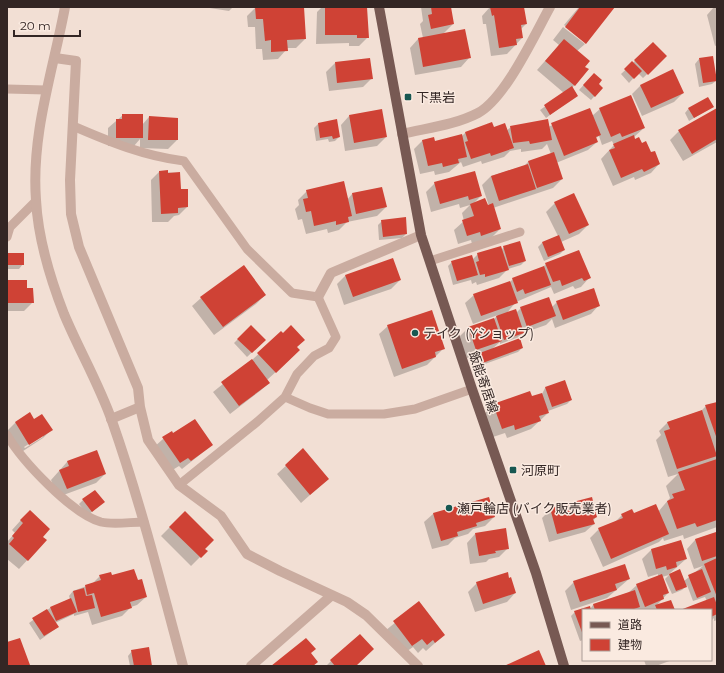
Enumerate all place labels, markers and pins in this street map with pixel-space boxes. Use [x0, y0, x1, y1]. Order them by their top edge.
place label: 下黒岩 [416, 89, 455, 105]
marker: 下黒岩 [403, 92, 413, 102]
place label: テイク (Yショップ) [423, 325, 534, 341]
marker: テイク (Yショップ) [410, 328, 420, 338]
place label: 河原町 [521, 462, 560, 478]
marker: 河原町 [508, 465, 518, 475]
place label: 瀬戸輪店 (バイク販売業者) [457, 500, 612, 516]
marker: 瀬戸輪店 (バイク販売業者) [444, 503, 454, 513]

